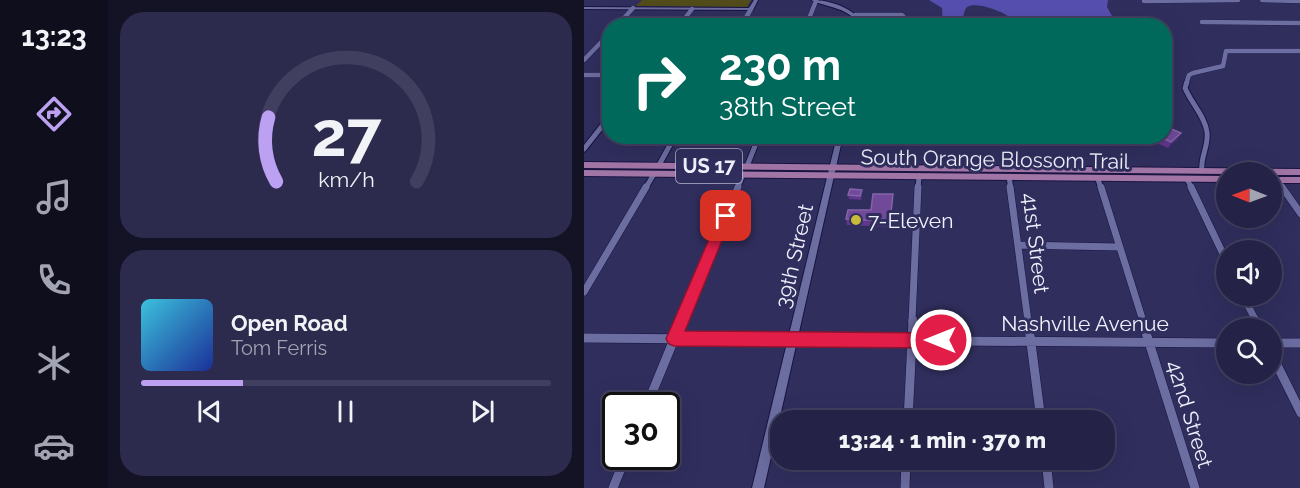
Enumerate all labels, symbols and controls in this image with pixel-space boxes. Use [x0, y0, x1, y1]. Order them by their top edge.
text: 13:23 [21, 21, 87, 52]
text: 230 m [719, 41, 841, 90]
icon: right [620, 42, 698, 120]
text: 38th Street [719, 91, 856, 122]
icon: directions [33, 93, 75, 135]
text: 27 [311, 97, 382, 171]
street label: South Orange Blossom Trail [860, 144, 1130, 174]
road number: US 17 [676, 149, 742, 183]
north arrow [1216, 162, 1282, 228]
map controls [1216, 162, 1282, 384]
text: km/h [318, 167, 374, 192]
icon: music [33, 176, 75, 218]
pin [700, 190, 751, 241]
street label: 41st Street [1017, 191, 1055, 295]
icon: arrive [709, 199, 742, 232]
street label: 39th Street [770, 201, 818, 311]
place label: 7-Eleven [868, 208, 953, 233]
marker: 7-Eleven [849, 213, 863, 227]
button: sound [1216, 240, 1282, 306]
icon: phone [33, 259, 75, 301]
position arrow [909, 308, 973, 372]
text: Open Road [231, 310, 348, 336]
street label: Nashville Avenue [1001, 311, 1169, 336]
button: search [1216, 318, 1282, 384]
text: Tom Ferris [231, 336, 327, 360]
icon: climate [33, 342, 75, 384]
street label: 42nd Street [1162, 357, 1218, 471]
speed limit sign: 30 [602, 392, 680, 470]
icon: previous [193, 395, 226, 428]
icon: pause [329, 395, 362, 428]
icon: next [466, 395, 499, 428]
icon: car [33, 425, 75, 467]
text: 13:24 · 1 min · 370 m [839, 427, 1046, 453]

